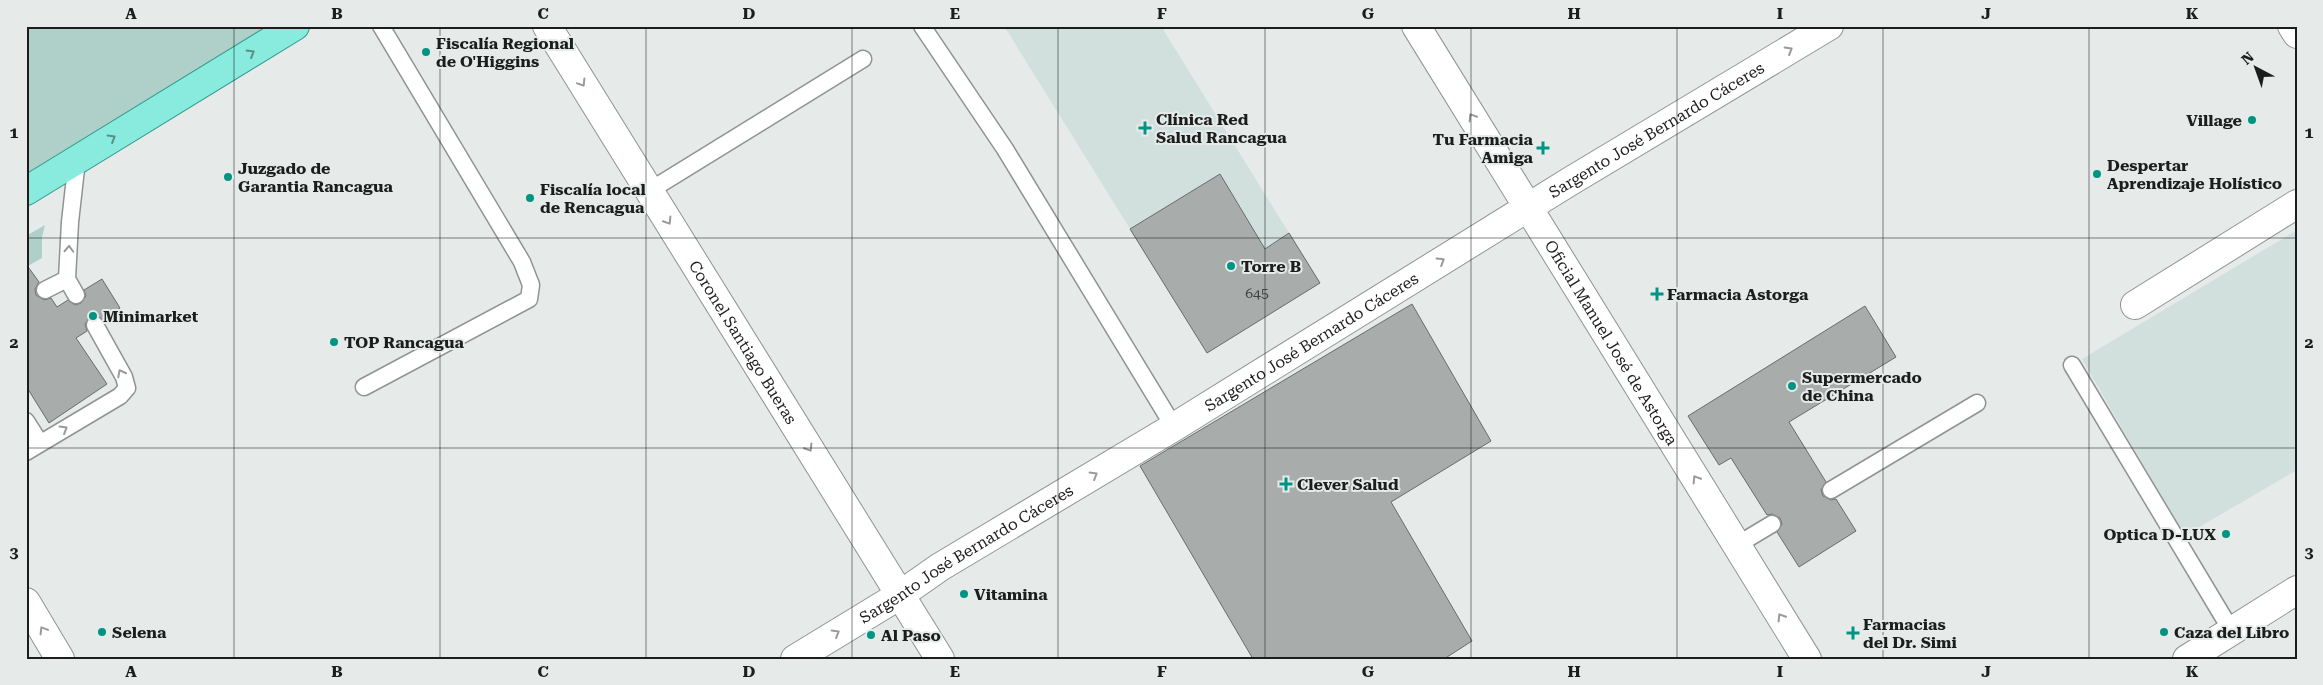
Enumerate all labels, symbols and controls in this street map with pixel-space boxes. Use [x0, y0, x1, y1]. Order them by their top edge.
text: A [125, 4, 137, 23]
text: B [331, 4, 343, 23]
text: C [537, 4, 549, 23]
text: D [743, 4, 756, 23]
text: E [950, 4, 960, 23]
text: F [1157, 4, 1167, 23]
text: G [1362, 4, 1375, 23]
text: H [1567, 4, 1581, 23]
text: I [1777, 4, 1783, 23]
text: J [1981, 4, 1991, 23]
text: K [2186, 4, 2199, 23]
place label: Fiscalía Regional de O'Higgins [436, 34, 575, 71]
north arrow [2230, 42, 2280, 92]
marker: Fiscalía Regional de O'Higgins [420, 46, 432, 58]
one-way arrow [1784, 47, 1793, 57]
text: N [2238, 48, 2257, 68]
one-way arrow [246, 50, 255, 60]
street label: Sargento José Bernardo Cáceres [1545, 58, 1768, 202]
one-way arrow [576, 77, 586, 86]
place label: Clínica Red Salud Rancagua [1156, 110, 1287, 147]
place label: Village [2186, 111, 2242, 130]
one-way arrow [1469, 114, 1479, 123]
marker: Village [2246, 114, 2258, 126]
marker: Clínica Red Salud Rancagua [1138, 121, 1152, 135]
text: 1 [10, 123, 19, 142]
text: 1 [2305, 123, 2314, 142]
place label: Tu Farmacia Amiga [1432, 130, 1534, 167]
one-way arrow [107, 135, 116, 145]
marker: Tu Farmacia Amiga [1537, 142, 1549, 154]
place label: Despertar Aprendizaje Holístico [2107, 156, 2282, 193]
place label: Juzgado de Garantia Rancagua [238, 159, 394, 196]
marker: Despertar Aprendizaje Holístico [2091, 168, 2103, 180]
marker: Juzgado de Garantia Rancagua [222, 171, 234, 183]
place label: Fiscalía local de Rencagua [540, 180, 646, 217]
marker: Fiscalía local de Rencagua [524, 192, 536, 204]
one-way arrow [662, 215, 671, 224]
street label: Oficial Manuel José de Astorga [1541, 236, 1682, 449]
one-way arrow [63, 244, 74, 252]
street label: Coronel Santiago Bueras [685, 257, 801, 428]
place label: Torre B [1241, 257, 1301, 276]
one-way arrow [1435, 258, 1444, 268]
marker: Torre B [1225, 260, 1237, 272]
street label: Sargento José Bernardo Cáceres [1201, 268, 1422, 415]
house number: 645 [1245, 285, 1269, 301]
place label: Farmacia Astorga [1667, 285, 1809, 304]
marker: Farmacia Astorga [1651, 288, 1663, 300]
place label: Minimarket [103, 307, 199, 326]
marker: Minimarket [87, 310, 99, 322]
text: 2 [10, 333, 19, 352]
place label: TOP Rancagua [344, 333, 465, 352]
text: 2 [2305, 333, 2314, 352]
marker: TOP Rancagua [328, 336, 340, 348]
place label: Supermercado de China [1802, 368, 1922, 405]
one-way arrow [117, 369, 127, 378]
marker: Supermercado de China [1786, 380, 1798, 392]
one-way arrow [58, 425, 67, 435]
one-way arrow [803, 442, 812, 452]
one-way arrow [1088, 471, 1097, 481]
place label: Clever Salud [1297, 475, 1399, 494]
one-way arrow [1692, 475, 1702, 484]
marker: Clever Salud [1279, 477, 1293, 491]
street label: Sargento José Bernardo Cáceres [856, 480, 1077, 627]
place label: Optica D-LUX [2103, 525, 2216, 544]
marker: Optica D-LUX [2220, 528, 2232, 540]
text: 3 [10, 543, 19, 562]
text: 3 [2305, 543, 2314, 562]
place label: Vitamina [974, 585, 1048, 604]
marker: Vitamina [958, 588, 970, 600]
one-way arrow [1778, 614, 1788, 623]
place label: Farmacias del Dr. Simi [1863, 615, 1957, 652]
place label: Selena [112, 623, 167, 642]
place label: Caza del Libro [2174, 623, 2289, 642]
marker: Selena [96, 626, 108, 638]
place label: Al Paso [881, 626, 941, 645]
marker: Caza del Libro [2158, 626, 2170, 638]
one-way arrow [40, 627, 50, 636]
marker: Farmacias del Dr. Simi [1847, 627, 1859, 639]
marker: Al Paso [865, 629, 877, 641]
one-way arrow [831, 630, 840, 640]
text: A [125, 662, 137, 681]
text: B [331, 662, 343, 681]
text: C [537, 662, 549, 681]
text: D [743, 662, 756, 681]
text: E [950, 662, 960, 681]
text: F [1157, 662, 1167, 681]
text: G [1362, 662, 1375, 681]
text: H [1567, 662, 1581, 681]
text: I [1777, 662, 1783, 681]
text: J [1981, 662, 1991, 681]
text: K [2186, 662, 2199, 681]

